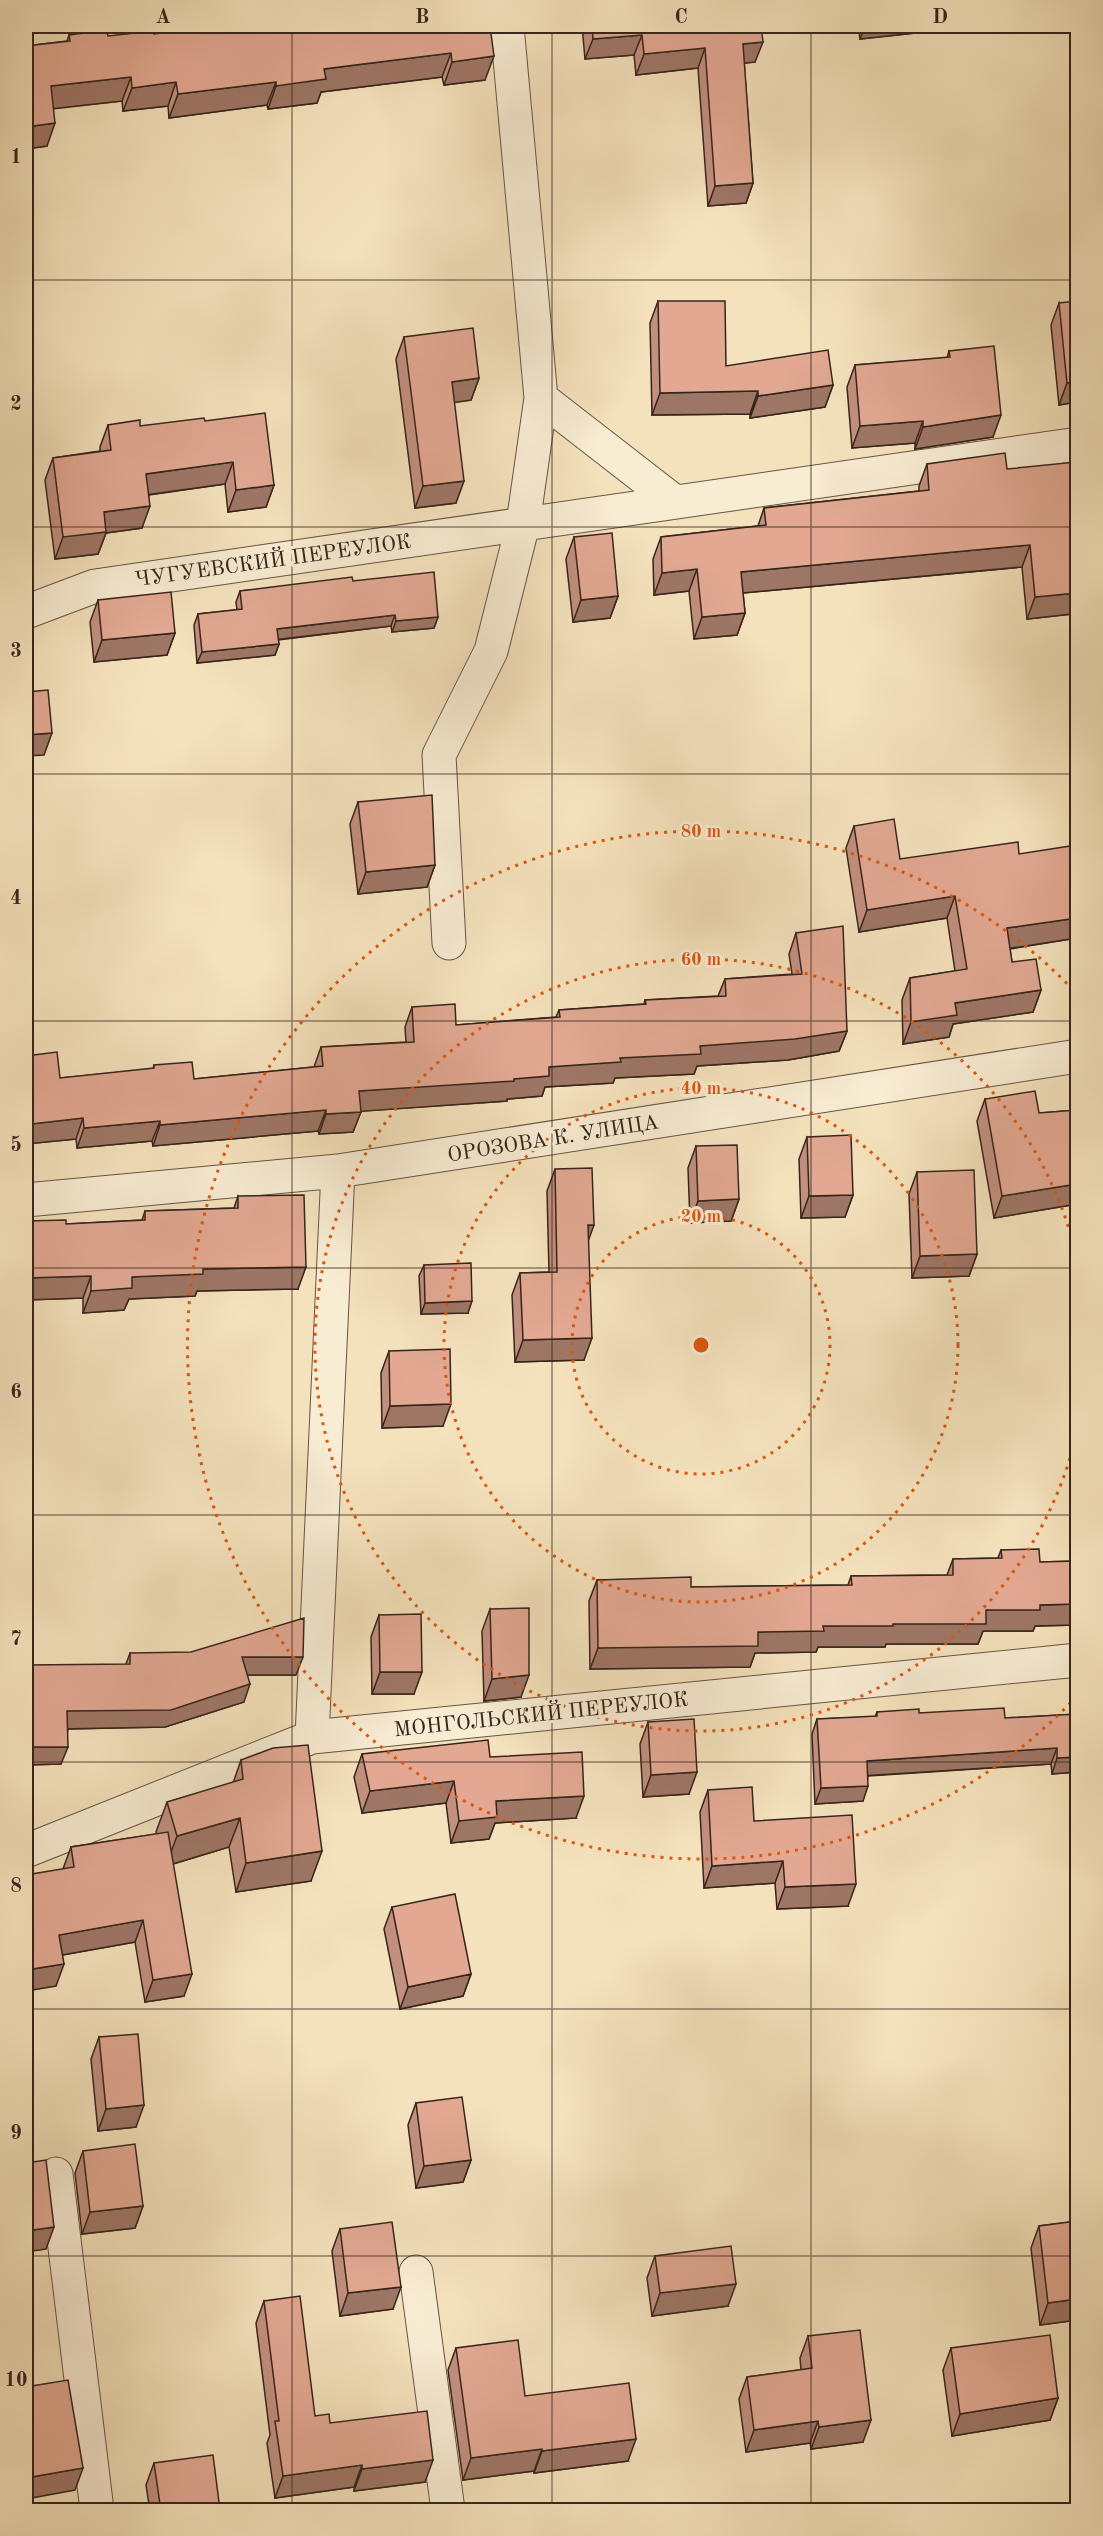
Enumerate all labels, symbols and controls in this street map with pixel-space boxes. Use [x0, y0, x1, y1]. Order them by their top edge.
text: A [155, 8, 171, 28]
text: B [415, 8, 429, 28]
text: C [674, 8, 688, 28]
text: D [932, 8, 948, 28]
text: 1 [10, 148, 22, 168]
text: 2 [10, 395, 22, 415]
street label: ЧУГУЕВСКИЙ ПЕРЕУЛОК [133, 527, 413, 591]
text: 3 [10, 642, 22, 662]
text: 80 m [681, 823, 721, 841]
text: 4 [10, 889, 22, 909]
text: 60 m [681, 951, 721, 969]
text: 40 m [681, 1080, 721, 1098]
street label: ОРОЗОВА К. УЛИЦА [446, 1112, 660, 1167]
text: 5 [10, 1135, 22, 1156]
text: 20 m [681, 1208, 721, 1226]
centre of rings [691, 1335, 711, 1355]
text: 6 [10, 1383, 22, 1403]
text: 7 [10, 1630, 22, 1650]
street label: МОНГОЛЬСКИЙ ПЕРЕУЛОК [392, 1685, 689, 1741]
text: 8 [10, 1877, 22, 1897]
text: 9 [10, 2124, 22, 2144]
text: 10 [4, 2371, 28, 2391]

